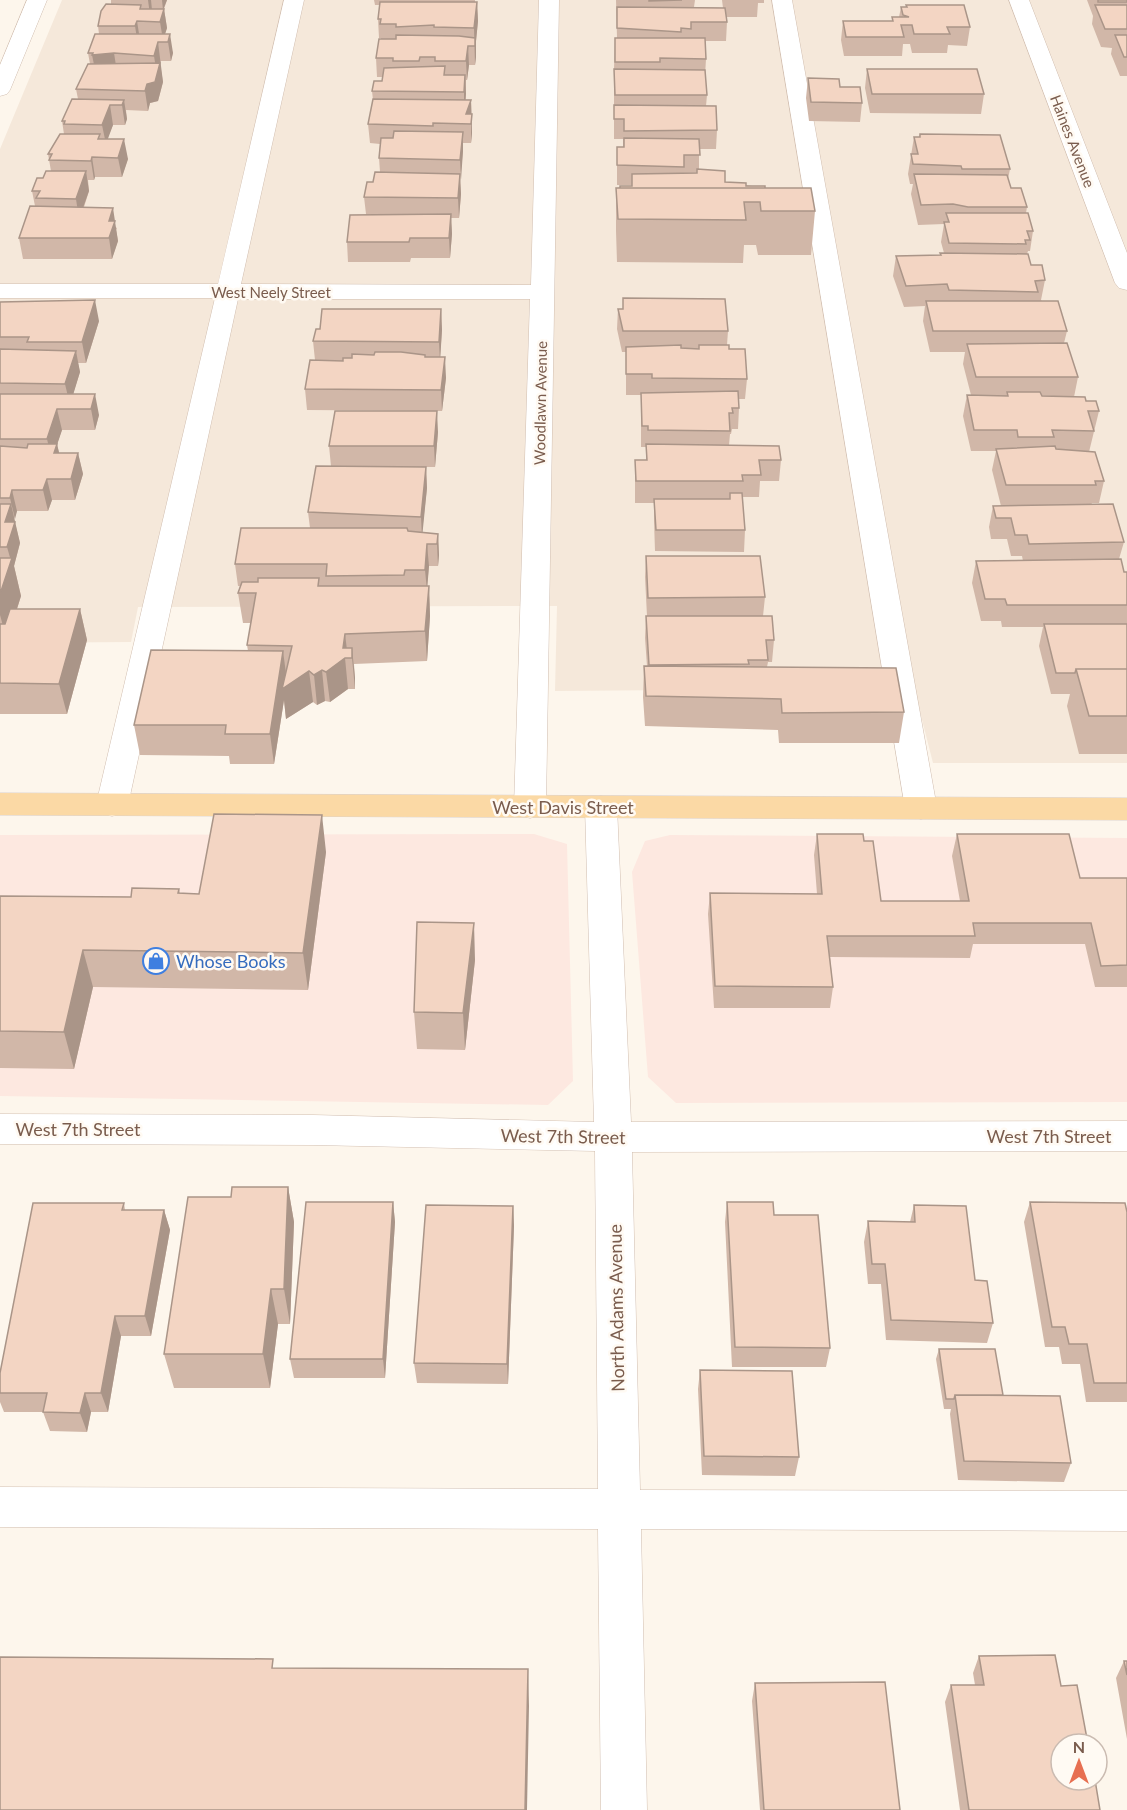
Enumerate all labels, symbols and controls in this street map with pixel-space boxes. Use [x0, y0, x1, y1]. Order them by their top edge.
street label: Haines Avenue [1047, 92, 1099, 190]
street label: West Neely Street [211, 283, 331, 301]
street label: Woodlawn Avenue [530, 341, 550, 465]
street label: West Davis Street [492, 796, 634, 818]
shop icon: Whose Books [141, 946, 171, 976]
place label: Whose Books [176, 950, 286, 972]
street label: West 7th Street [16, 1118, 141, 1140]
street label: West 7th Street [500, 1124, 626, 1148]
street label: West 7th Street [987, 1125, 1112, 1147]
street label: North Adams Avenue [604, 1224, 628, 1392]
north arrow [1049, 1732, 1109, 1792]
text: N [1073, 1737, 1085, 1756]

